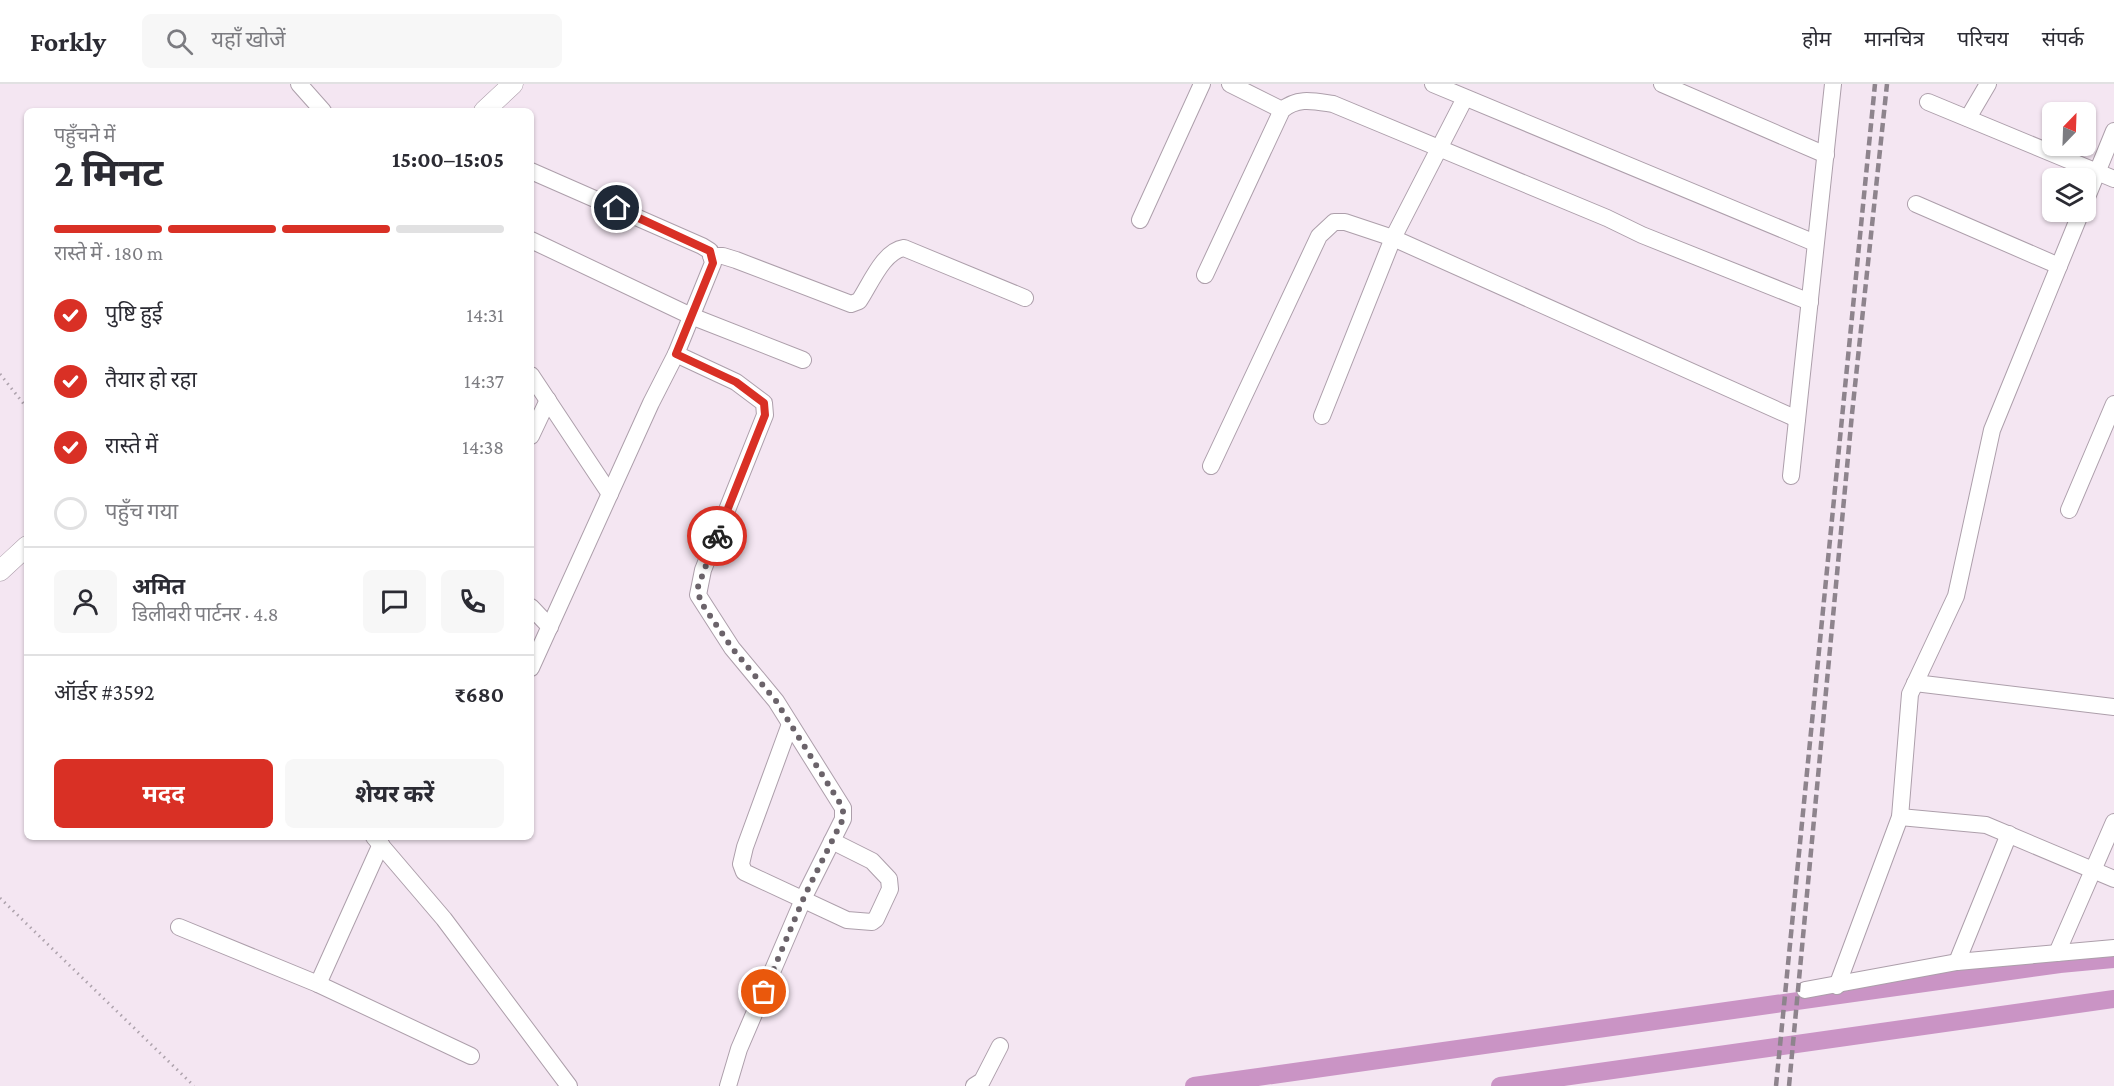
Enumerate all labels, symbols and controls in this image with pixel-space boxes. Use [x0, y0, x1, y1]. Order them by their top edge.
search box [142, 14, 562, 68]
icon: search [163, 25, 196, 58]
text: Forkly [30, 26, 106, 57]
text: यहाँ खोजें [211, 27, 286, 52]
text: होम [1802, 27, 1831, 51]
text: मानचित्र [1864, 27, 1924, 51]
text: परिचय [1957, 27, 2009, 51]
text: संपर्क [2042, 27, 2084, 51]
north arrow [2042, 102, 2096, 156]
map controls [2042, 102, 2096, 222]
text: पहुँचने में [54, 124, 116, 146]
text: 15:00–15:05 [392, 147, 504, 172]
text: 2 मिनट [54, 151, 163, 194]
button: layers [2042, 168, 2096, 222]
pin [591, 182, 642, 233]
icon: home [600, 191, 633, 224]
text: रास्ते में · 180 m [54, 242, 163, 264]
icon: check [54, 299, 87, 332]
text: पुष्टि हुई [105, 301, 163, 326]
text: 14:31 [466, 304, 504, 326]
icon: check [54, 365, 87, 398]
text: तैयार हो रहा [105, 367, 197, 392]
text: 14:37 [464, 370, 504, 392]
icon: check [54, 431, 87, 464]
text: रास्ते में [105, 433, 158, 458]
text: 14:38 [462, 436, 504, 458]
text: पहुँच गया [105, 499, 178, 524]
courier [687, 506, 747, 566]
icon: bike [701, 520, 734, 553]
button: person [54, 570, 117, 633]
button: chat [363, 570, 426, 633]
button: phone [441, 570, 504, 633]
text: अमित [132, 574, 185, 599]
text: डिलीवरी पार्टनर · 4.8 [132, 603, 279, 625]
text: ऑर्डर #3592 [54, 680, 155, 705]
text: ₹680 [455, 682, 504, 707]
button: मदद [54, 759, 273, 828]
button: शेयर करें [285, 759, 504, 828]
pin [738, 966, 789, 1017]
icon: bag [747, 975, 780, 1008]

